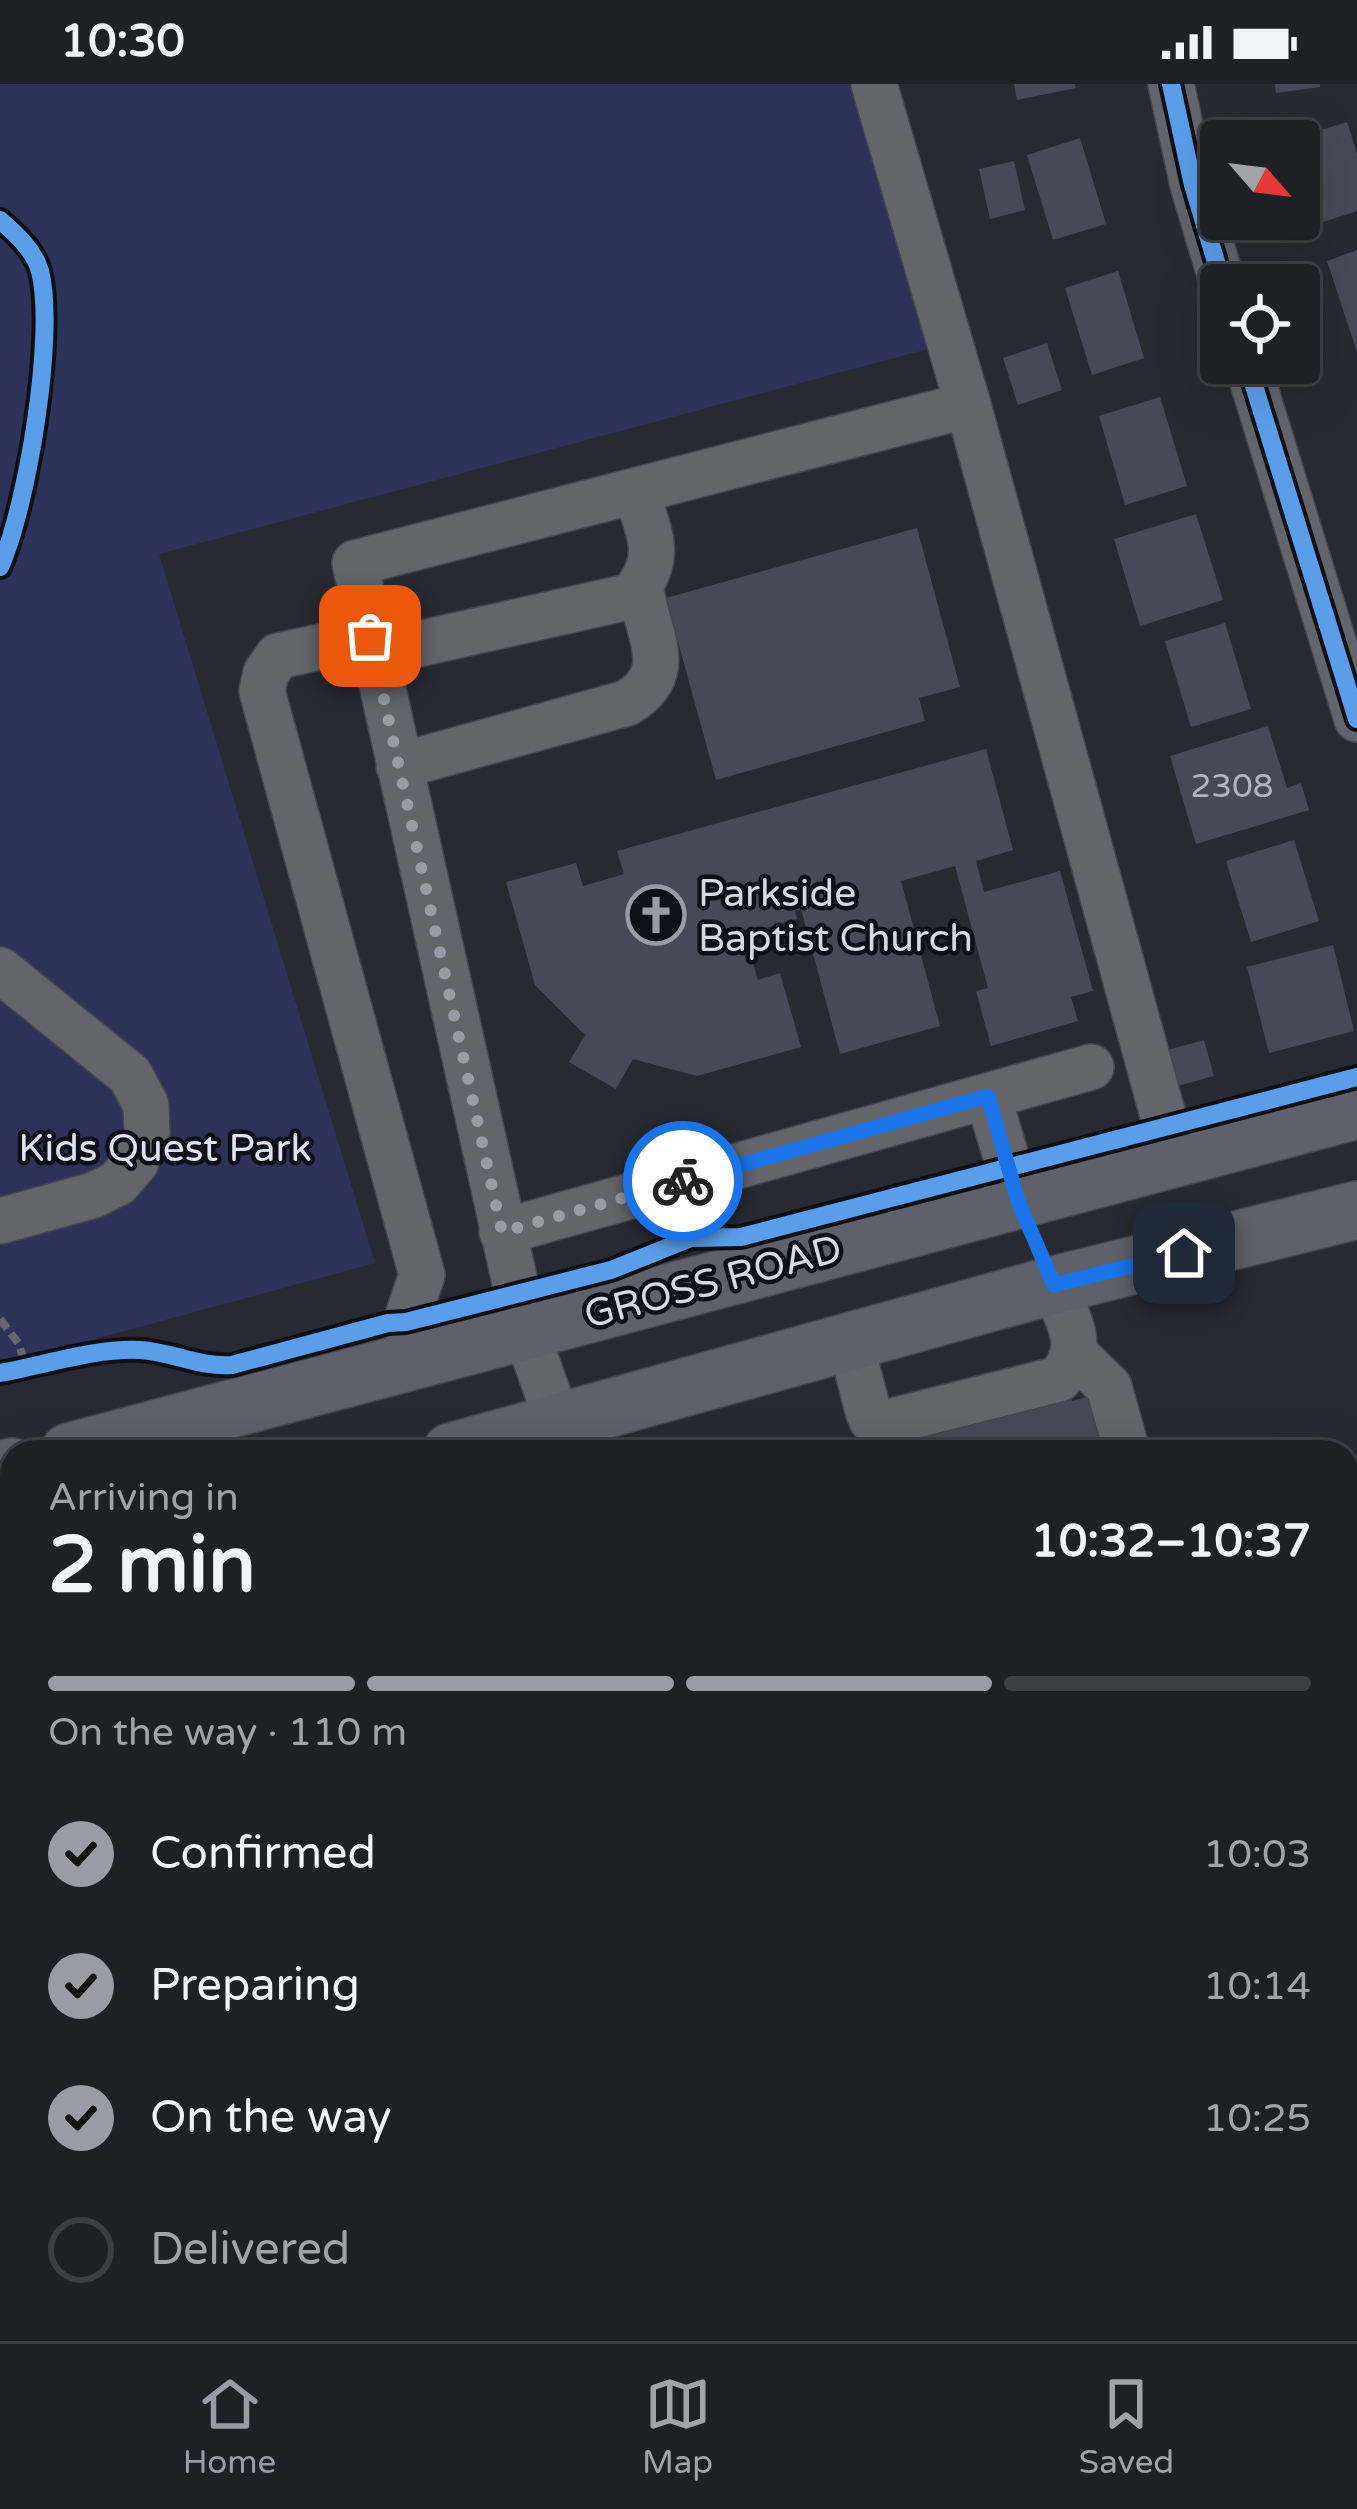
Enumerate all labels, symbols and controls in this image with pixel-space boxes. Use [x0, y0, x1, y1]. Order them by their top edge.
text: 10:30 [60, 15, 185, 69]
north arrow [1200, 120, 1320, 240]
map controls [1200, 120, 1320, 384]
button: locate [1200, 264, 1320, 384]
pin [319, 585, 421, 687]
icon: bag [337, 603, 403, 669]
house number: 2308 [1191, 767, 1273, 806]
place label: Parkside Baptist Church [698, 870, 973, 962]
church icon: Parkside Baptist Church [625, 884, 687, 946]
courier [623, 1121, 743, 1241]
park label: Kids Quest Park [18, 1125, 312, 1172]
icon: bike [650, 1148, 716, 1214]
pin [1133, 1202, 1235, 1304]
icon: home [1151, 1220, 1217, 1286]
street label: GROSS ROAD [579, 1225, 847, 1339]
text: Arriving in [48, 1474, 239, 1521]
text: 10:32–10:37 [1031, 1515, 1311, 1569]
text: 2 min [48, 1519, 256, 1613]
text: On the way · 110 m [48, 1709, 407, 1756]
icon: check [48, 1821, 114, 1887]
text: Confirmed [150, 1827, 376, 1881]
text: 10:03 [1203, 1831, 1311, 1878]
icon: check [48, 1953, 114, 2019]
text: Preparing [150, 1959, 360, 2013]
text: 10:14 [1203, 1963, 1311, 2010]
icon: check [48, 2085, 114, 2151]
text: On the way [150, 2091, 391, 2145]
text: 10:25 [1203, 2095, 1311, 2142]
text: Delivered [150, 2223, 350, 2277]
tab: Home [183, 2371, 276, 2482]
tab: Map [642, 2371, 713, 2482]
tab: Saved [1079, 2371, 1174, 2482]

